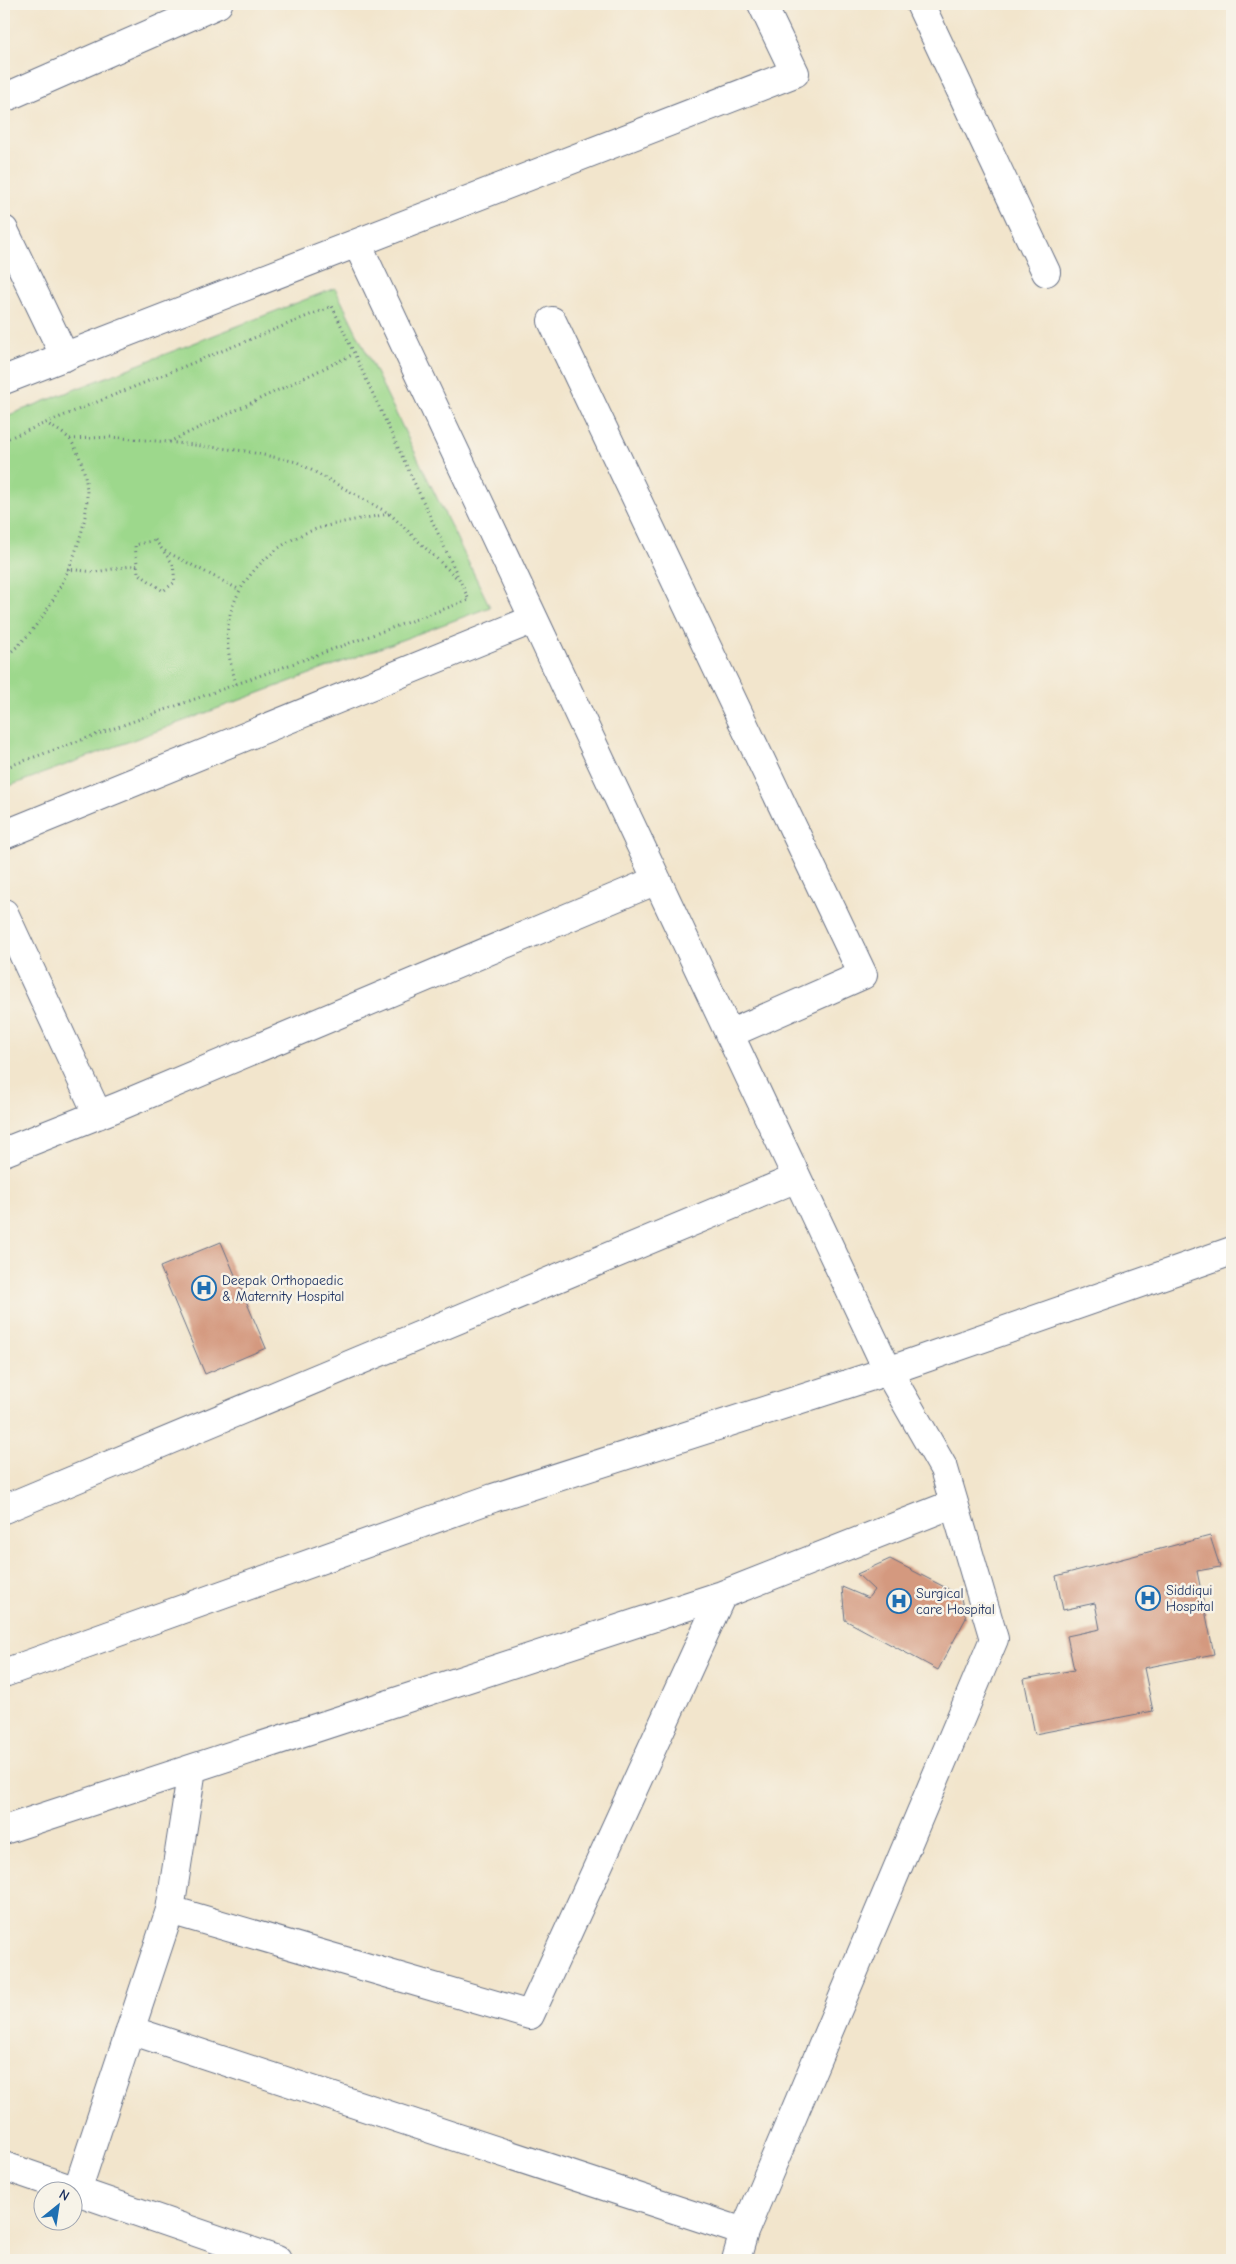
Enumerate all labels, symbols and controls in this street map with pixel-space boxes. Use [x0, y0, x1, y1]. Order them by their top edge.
place label: Deepak Orthopaedic & Maternity Hospital [222, 1272, 344, 1305]
hospital icon: Deepak Orthopaedic & Maternity Hospital [191, 1275, 217, 1301]
place label: Siddiqui Hospital [1166, 1582, 1214, 1615]
place label: Surgical care Hospital [916, 1585, 995, 1618]
hospital icon: Siddiqui Hospital [1135, 1585, 1161, 1611]
hospital icon: Surgical care Hospital [886, 1588, 912, 1614]
north arrow [32, 2182, 82, 2232]
text: N [56, 2186, 72, 2205]

